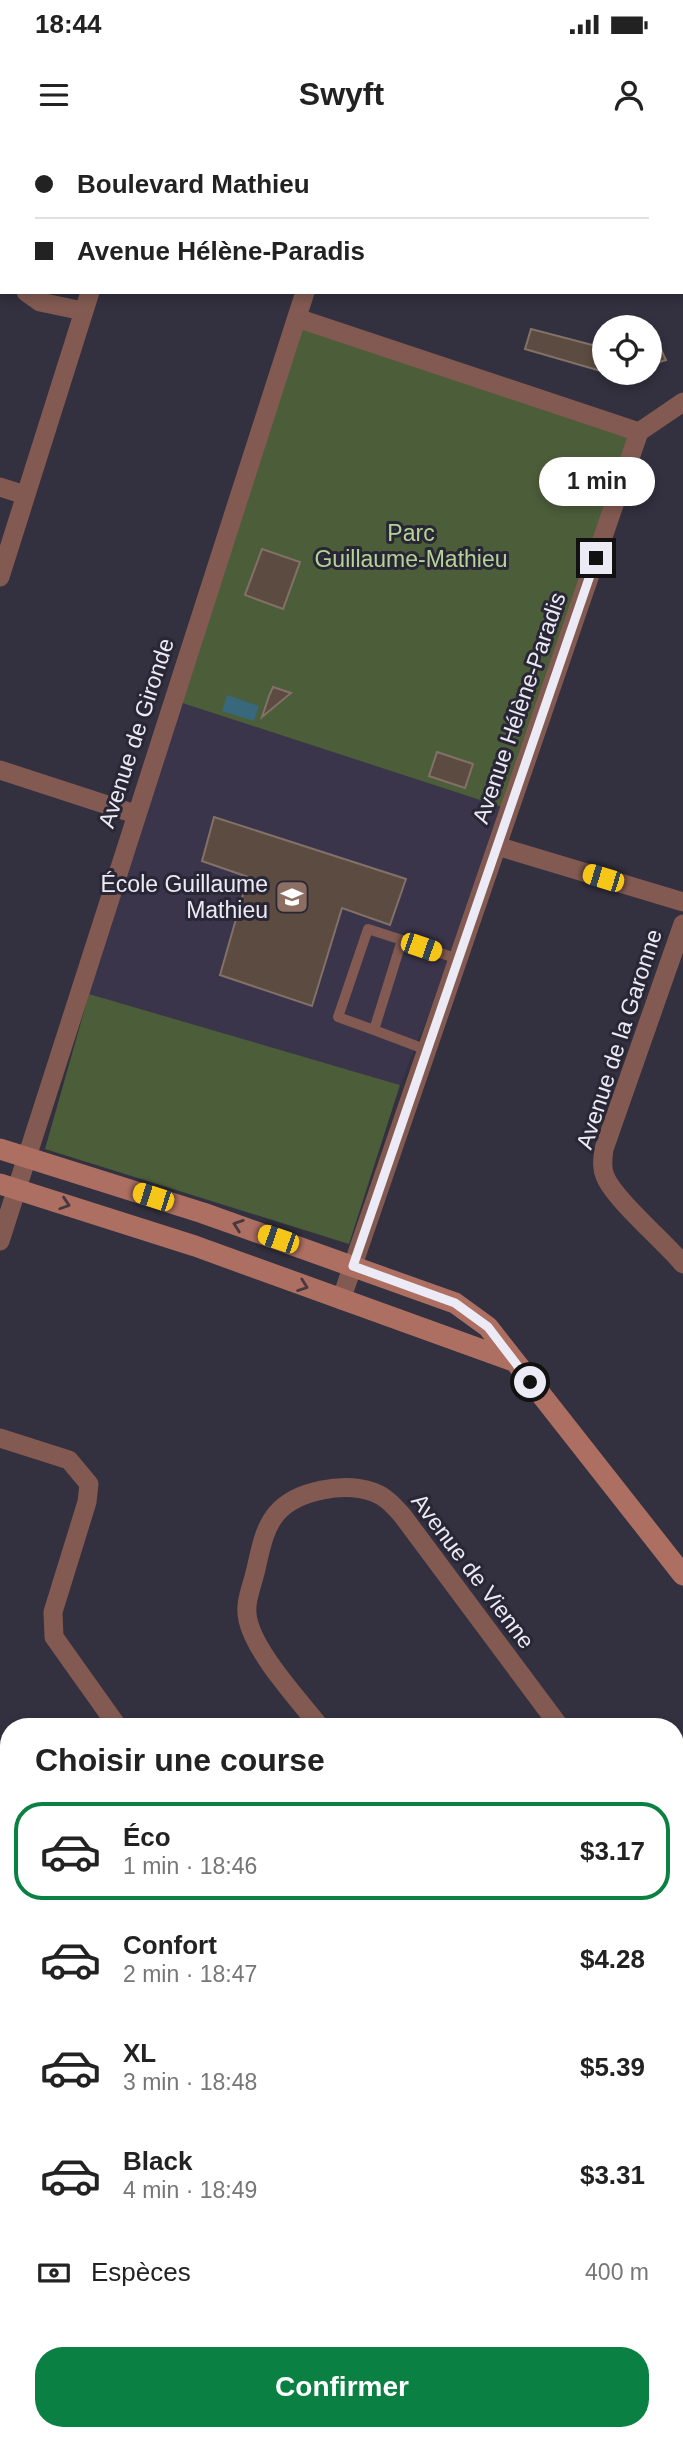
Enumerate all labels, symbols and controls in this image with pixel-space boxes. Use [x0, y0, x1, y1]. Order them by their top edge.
text: 18:44 [35, 9, 102, 39]
icon: menu [35, 76, 73, 114]
text: Swyft [299, 76, 384, 112]
icon: person [610, 76, 648, 114]
text: Boulevard Mathieu [77, 169, 310, 199]
text: Avenue Hélène-Paradis [77, 236, 365, 266]
map controls [592, 315, 662, 385]
button: locate [592, 315, 662, 385]
callout: 1 min [538, 456, 654, 506]
text: 1 min [567, 468, 627, 494]
park label: Parc Guillaume-Mathieu [314, 520, 508, 572]
route end [580, 542, 612, 574]
street label: Avenue Hélène-Paradis [467, 589, 571, 827]
street label: Avenue de Gironde [93, 635, 179, 831]
car [580, 862, 627, 894]
place label: École Guillaume Mathieu [101, 871, 268, 923]
school or university icon: École Guillaume Mathieu [273, 878, 311, 916]
street label: Avenue de la Garonne [571, 926, 667, 1152]
car [398, 930, 445, 964]
car [130, 1181, 177, 1213]
one-way arrow [58, 1196, 71, 1210]
one-way arrow [232, 1219, 245, 1233]
car [255, 1222, 302, 1256]
one-way arrow [297, 1278, 309, 1292]
route start [514, 1366, 546, 1398]
street label: Avenue de Vienne [406, 1488, 540, 1654]
text: Choisir une course [35, 1742, 325, 1778]
icon: car [39, 1820, 102, 1883]
text: Éco [123, 1822, 171, 1852]
text: $3.17 [580, 1836, 645, 1866]
text: 1 min · 18:46 [123, 1853, 257, 1879]
icon: car [39, 1928, 102, 1991]
text: Confort [123, 1930, 217, 1960]
text: $4.28 [580, 1944, 645, 1974]
text: 2 min · 18:47 [123, 1961, 257, 1987]
icon: car [39, 2036, 102, 2099]
text: XL [123, 2038, 156, 2068]
text: $5.39 [580, 2052, 645, 2082]
text: 3 min · 18:48 [123, 2069, 257, 2095]
icon: car [39, 2144, 102, 2207]
text: Black [123, 2146, 192, 2176]
text: $3.31 [580, 2160, 645, 2190]
text: 4 min · 18:49 [123, 2177, 257, 2203]
icon: cash [35, 2254, 73, 2292]
text: Espèces [91, 2257, 191, 2287]
text: 400 m [585, 2259, 649, 2285]
button: Confirmer [35, 2347, 649, 2427]

